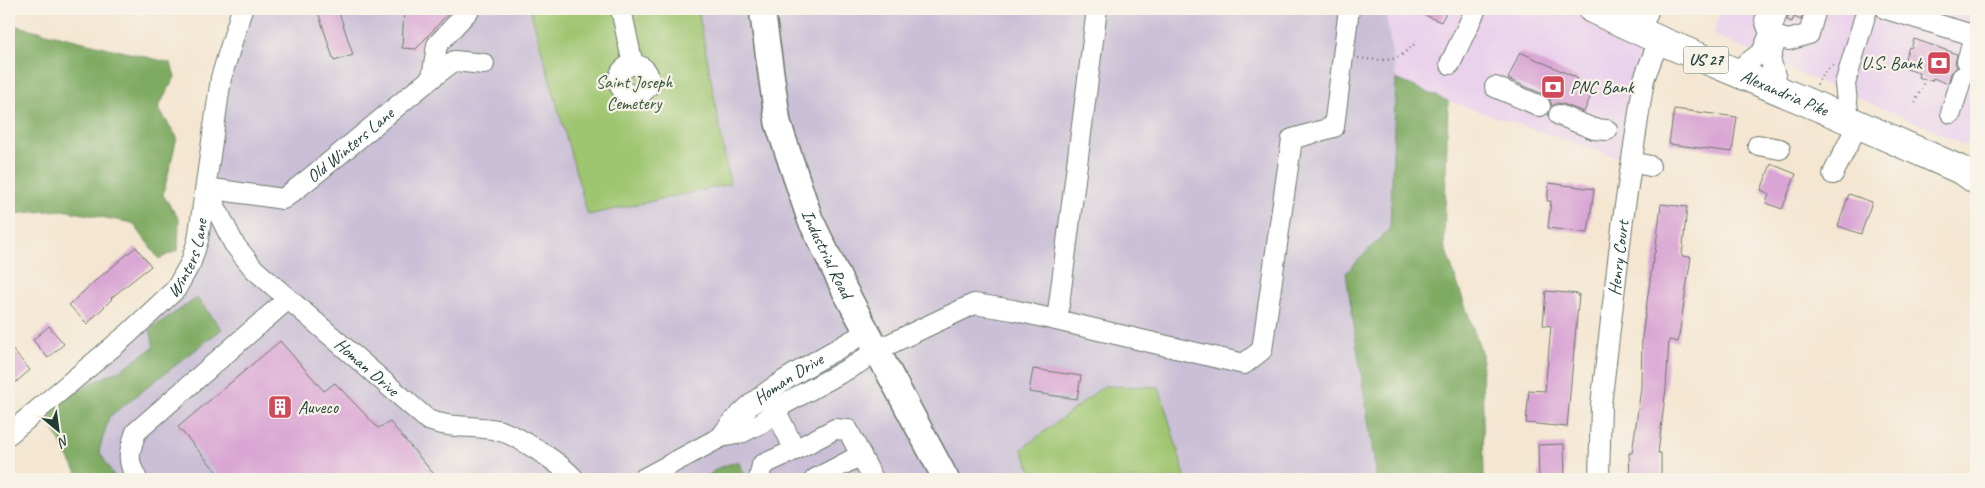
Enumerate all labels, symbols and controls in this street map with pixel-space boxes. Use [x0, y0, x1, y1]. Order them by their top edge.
road number: US 27 [1684, 46, 1728, 74]
bank icon: U.S. Bank [1926, 50, 1952, 76]
place label: U.S. Bank [1861, 52, 1923, 74]
street label: Alexandria Pike [1737, 65, 1833, 121]
park label: Saint Joseph Cemetery [595, 71, 673, 114]
bank icon: PNC Bank [1540, 74, 1566, 100]
place label: PNC Bank [1570, 76, 1635, 98]
street label: Old Winters Lane [302, 102, 399, 188]
street label: Industrial Road [797, 207, 859, 305]
street label: Winters Lane [163, 216, 212, 302]
street label: Henry Court [1603, 217, 1634, 297]
street label: Homan Drive [330, 333, 404, 402]
street label: Homan Drive [749, 348, 828, 409]
building icon: Auveco [267, 394, 293, 420]
place label: Auveco [298, 396, 340, 418]
north arrow [32, 406, 82, 456]
text: N [54, 431, 72, 452]

